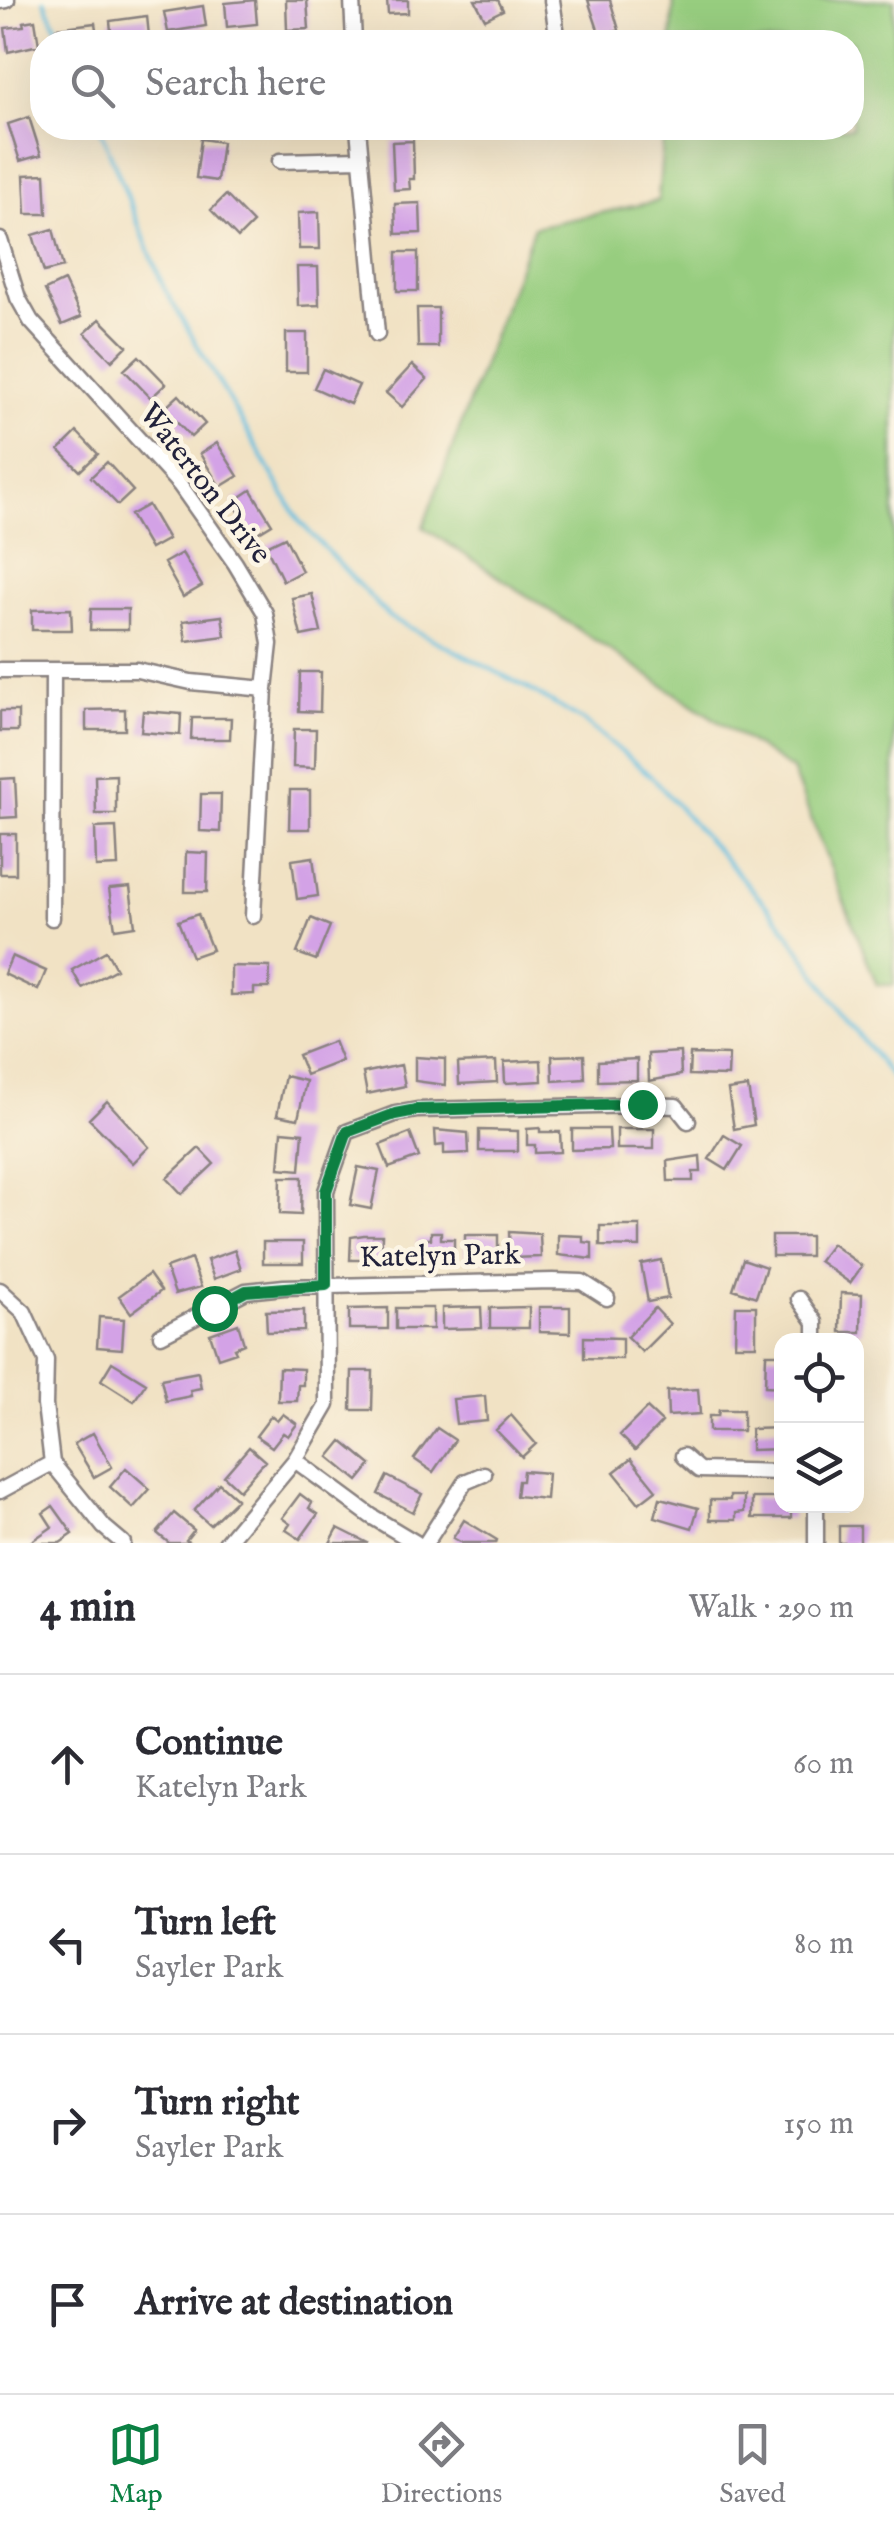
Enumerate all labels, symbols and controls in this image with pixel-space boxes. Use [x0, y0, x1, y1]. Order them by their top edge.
search box [30, 30, 864, 140]
icon: search [65, 58, 120, 113]
text: Search here [145, 61, 326, 109]
street label: Waterton Drive [130, 396, 279, 572]
route end [620, 1082, 666, 1128]
street label: Katelyn Park [359, 1237, 522, 1277]
route start [192, 1286, 238, 1332]
map controls [774, 1333, 864, 1513]
button: locate [774, 1333, 864, 1423]
button: layers [774, 1423, 864, 1513]
text: 4 min [40, 1582, 136, 1635]
text: Walk · 290 m [688, 1588, 854, 1629]
text: Continue [135, 1720, 283, 1768]
icon: ahead [40, 1737, 95, 1792]
text: 60 m [793, 1744, 854, 1785]
text: Katelyn Park [135, 1768, 307, 1809]
text: Turn left [135, 1900, 276, 1948]
icon: left [40, 1917, 95, 1972]
text: 80 m [794, 1924, 854, 1965]
text: Sayler Park [135, 1948, 283, 1989]
text: Turn right [135, 2080, 299, 2128]
icon: right [40, 2097, 95, 2152]
text: 150 m [783, 2104, 854, 2145]
text: Sayler Park [135, 2128, 283, 2169]
icon: arrive [40, 2277, 95, 2332]
text: Arrive at destination [135, 2280, 453, 2328]
tab: Map [108, 2417, 163, 2512]
tab: Directions [380, 2417, 502, 2512]
tab: Saved [719, 2417, 786, 2512]

